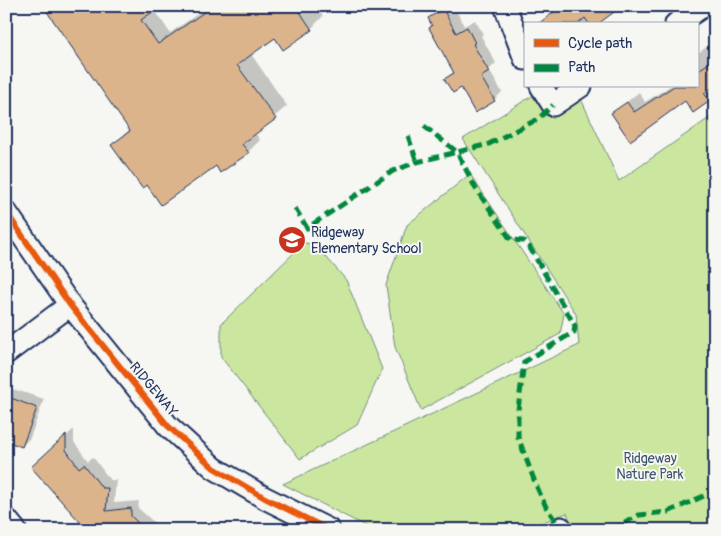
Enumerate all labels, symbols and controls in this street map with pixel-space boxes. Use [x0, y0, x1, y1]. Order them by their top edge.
legend [524, 22, 698, 88]
text: Cycle path [568, 34, 632, 53]
text: Path [568, 58, 595, 77]
place label: Ridgeway Elementary School [311, 224, 422, 257]
school or university icon: Ridgeway Elementary School [277, 225, 307, 255]
street label: RIDGEWAY [126, 359, 181, 420]
park label: Ridgeway Nature Park [616, 450, 684, 483]

